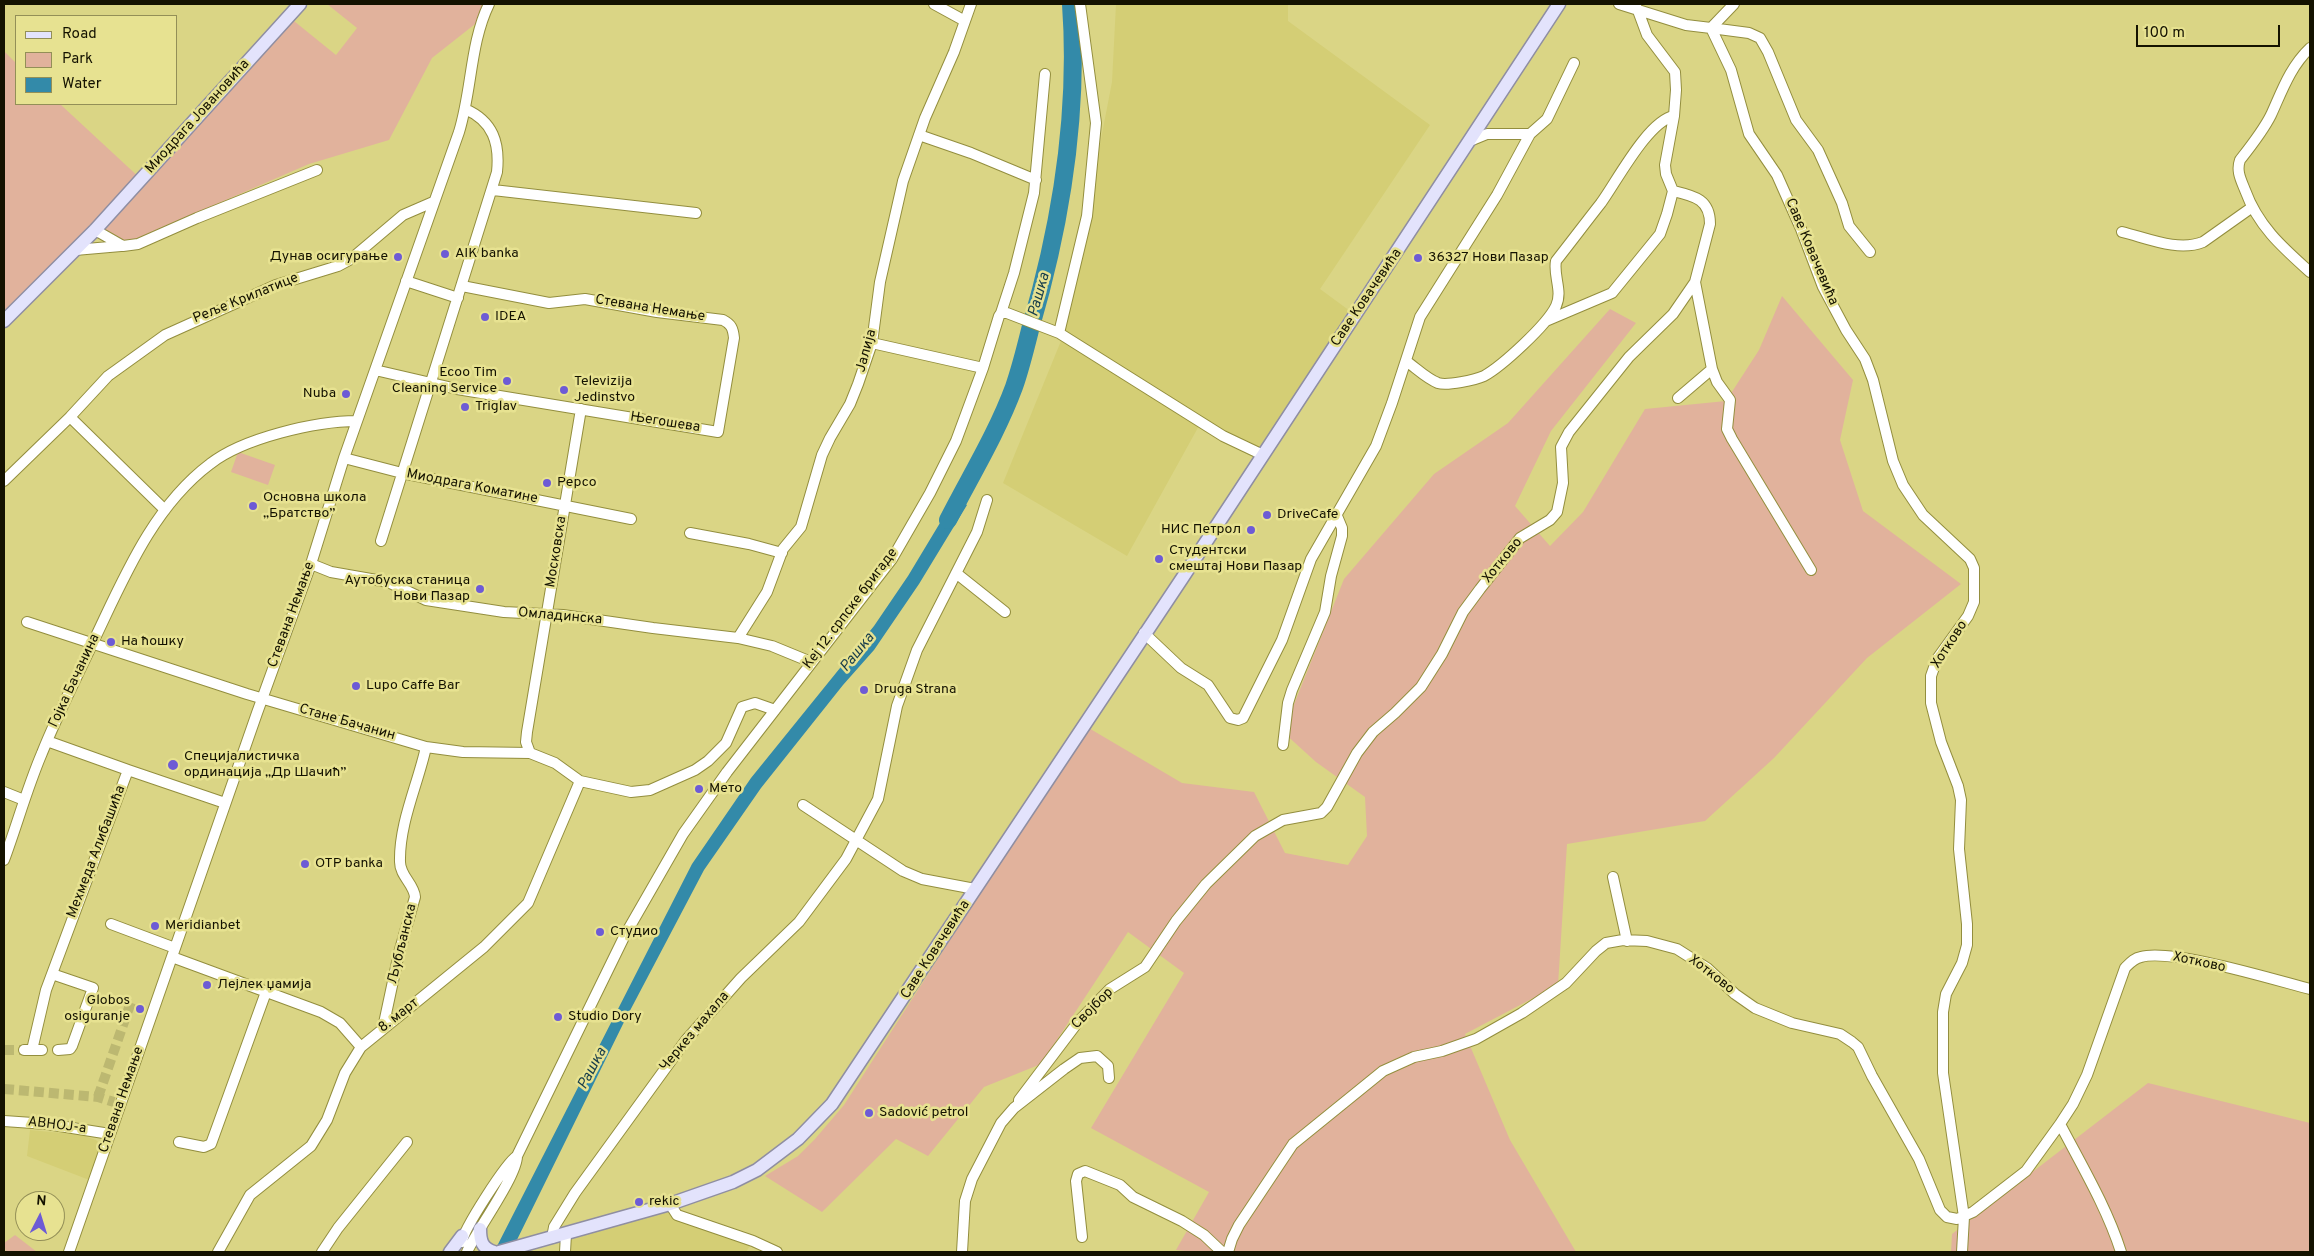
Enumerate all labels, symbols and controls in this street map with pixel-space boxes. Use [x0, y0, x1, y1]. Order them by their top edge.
legend [15, 15, 178, 105]
scale bar [2139, 15, 2283, 47]
text: 100 m [2144, 24, 2185, 43]
text: Road [62, 25, 97, 44]
text: Park [62, 50, 93, 69]
street label: Миодрага Јовановића [142, 57, 254, 177]
text: Water [62, 75, 101, 94]
street label: Саве Ковачевића [1781, 196, 1841, 308]
place label: AIK banka [455, 246, 519, 262]
street label: Саве Ковачевића [1328, 246, 1406, 350]
marker: AIK banka [439, 248, 451, 260]
place label: Дунав осигурање [270, 249, 388, 265]
place label: 36327 Нови Пазар [1428, 250, 1549, 266]
marker: Дунав осигурање [392, 251, 404, 263]
marker: 36327 Нови Пазар [1412, 252, 1424, 264]
street label: Реље Крилатице [191, 270, 301, 328]
water label: Рашка [1025, 271, 1055, 319]
street label: Стевана Немање [594, 292, 706, 326]
place label: IDEA [495, 309, 526, 325]
marker: IDEA [479, 311, 491, 323]
street label: Јалија [853, 328, 881, 374]
place label: Ecoo Tim Cleaning Service [392, 365, 497, 398]
place label: Televizija Jedinstvo [574, 374, 635, 407]
marker: Ecoo Tim Cleaning Service [501, 375, 513, 387]
marker: Televizija Jedinstvo [558, 384, 570, 396]
place label: Nuba [303, 386, 336, 402]
marker: Nuba [340, 388, 352, 400]
place label: Triglav [475, 399, 517, 415]
marker: Triglav [459, 401, 471, 413]
street label: Његошева [629, 409, 701, 437]
street label: Миодрага Коматине [405, 466, 539, 508]
place label: Pepco [557, 475, 597, 491]
marker: Pepco [541, 477, 553, 489]
place label: Основна школа „Братство” [263, 490, 366, 522]
marker: Основна школа „Братство” [247, 500, 259, 512]
place label: DriveCafe [1277, 507, 1338, 523]
marker: DriveCafe [1261, 509, 1273, 521]
street label: Московска [543, 515, 571, 589]
place label: НИС Петрол [1161, 522, 1241, 538]
marker: НИС Петрол [1245, 524, 1257, 536]
street label: Хотково [1480, 535, 1526, 587]
place label: Студентски смештај Нови Пазар [1169, 543, 1302, 576]
street label: Кеј 12. српске бригаде [800, 545, 902, 673]
marker: Студентски смештај Нови Пазар [1153, 553, 1165, 565]
street label: Стевана Немање [265, 560, 319, 670]
place label: Аутобуска станица Нови Пазар [345, 573, 470, 606]
marker: Аутобуска станица Нови Пазар [474, 583, 486, 595]
street label: Омладинска [517, 605, 603, 629]
street label: Хотково [1928, 618, 1972, 672]
water label: Рашка [837, 630, 879, 676]
street label: Гојка Бачанина [46, 632, 104, 730]
place label: На ћошку [121, 634, 184, 650]
marker: На ћошку [105, 636, 117, 648]
place label: Lupo Caffe Bar [366, 678, 460, 694]
marker: Lupo Caffe Bar [350, 680, 362, 692]
place label: Druga Strana [874, 682, 956, 698]
marker: Druga Strana [858, 684, 870, 696]
street label: Стане Бачанин [297, 701, 397, 745]
place label: Специјалистичка ординација „Др Шачић” [184, 749, 346, 782]
marker: Специјалистичка ординација „Др Шачић” [166, 758, 180, 772]
place label: Мето [709, 781, 742, 797]
street label: Мехмеда Алибашића [64, 783, 130, 921]
marker: Мето [693, 783, 705, 795]
place label: OTP banka [315, 856, 383, 872]
marker: OTP banka [299, 858, 311, 870]
street label: Саве Ковачевића [898, 897, 974, 1003]
street label: Љубљанска [385, 902, 421, 986]
place label: Meridianbet [165, 918, 241, 934]
marker: Meridianbet [149, 920, 161, 932]
place label: Студио [610, 924, 658, 940]
marker: Студио [594, 926, 606, 938]
street label: Хотково [2171, 949, 2227, 977]
street label: Хотково [1685, 952, 1737, 998]
place label: Лејлек џамија [217, 977, 311, 993]
marker: Лејлек џамија [201, 979, 213, 991]
street label: Својбор [1069, 985, 1117, 1033]
street label: Черкез махала [657, 989, 733, 1075]
place label: Globos osiguranje [64, 993, 130, 1026]
street label: 8. март [376, 995, 422, 1037]
marker: Globos osiguranje [134, 1003, 146, 1015]
place label: Studio Dory [568, 1009, 642, 1025]
marker: Studio Dory [552, 1011, 564, 1023]
street label: Стевана Немање [96, 1045, 148, 1155]
water label: Рашка [575, 1045, 611, 1093]
place label: Sadović petrol [879, 1105, 968, 1121]
marker: Sadović petrol [863, 1107, 875, 1119]
street label: АВНОЈ-а [27, 1114, 87, 1138]
north arrow [15, 1191, 65, 1241]
text: N [36, 1193, 47, 1210]
place label: rekic [649, 1194, 680, 1210]
marker: rekic [633, 1196, 645, 1208]

